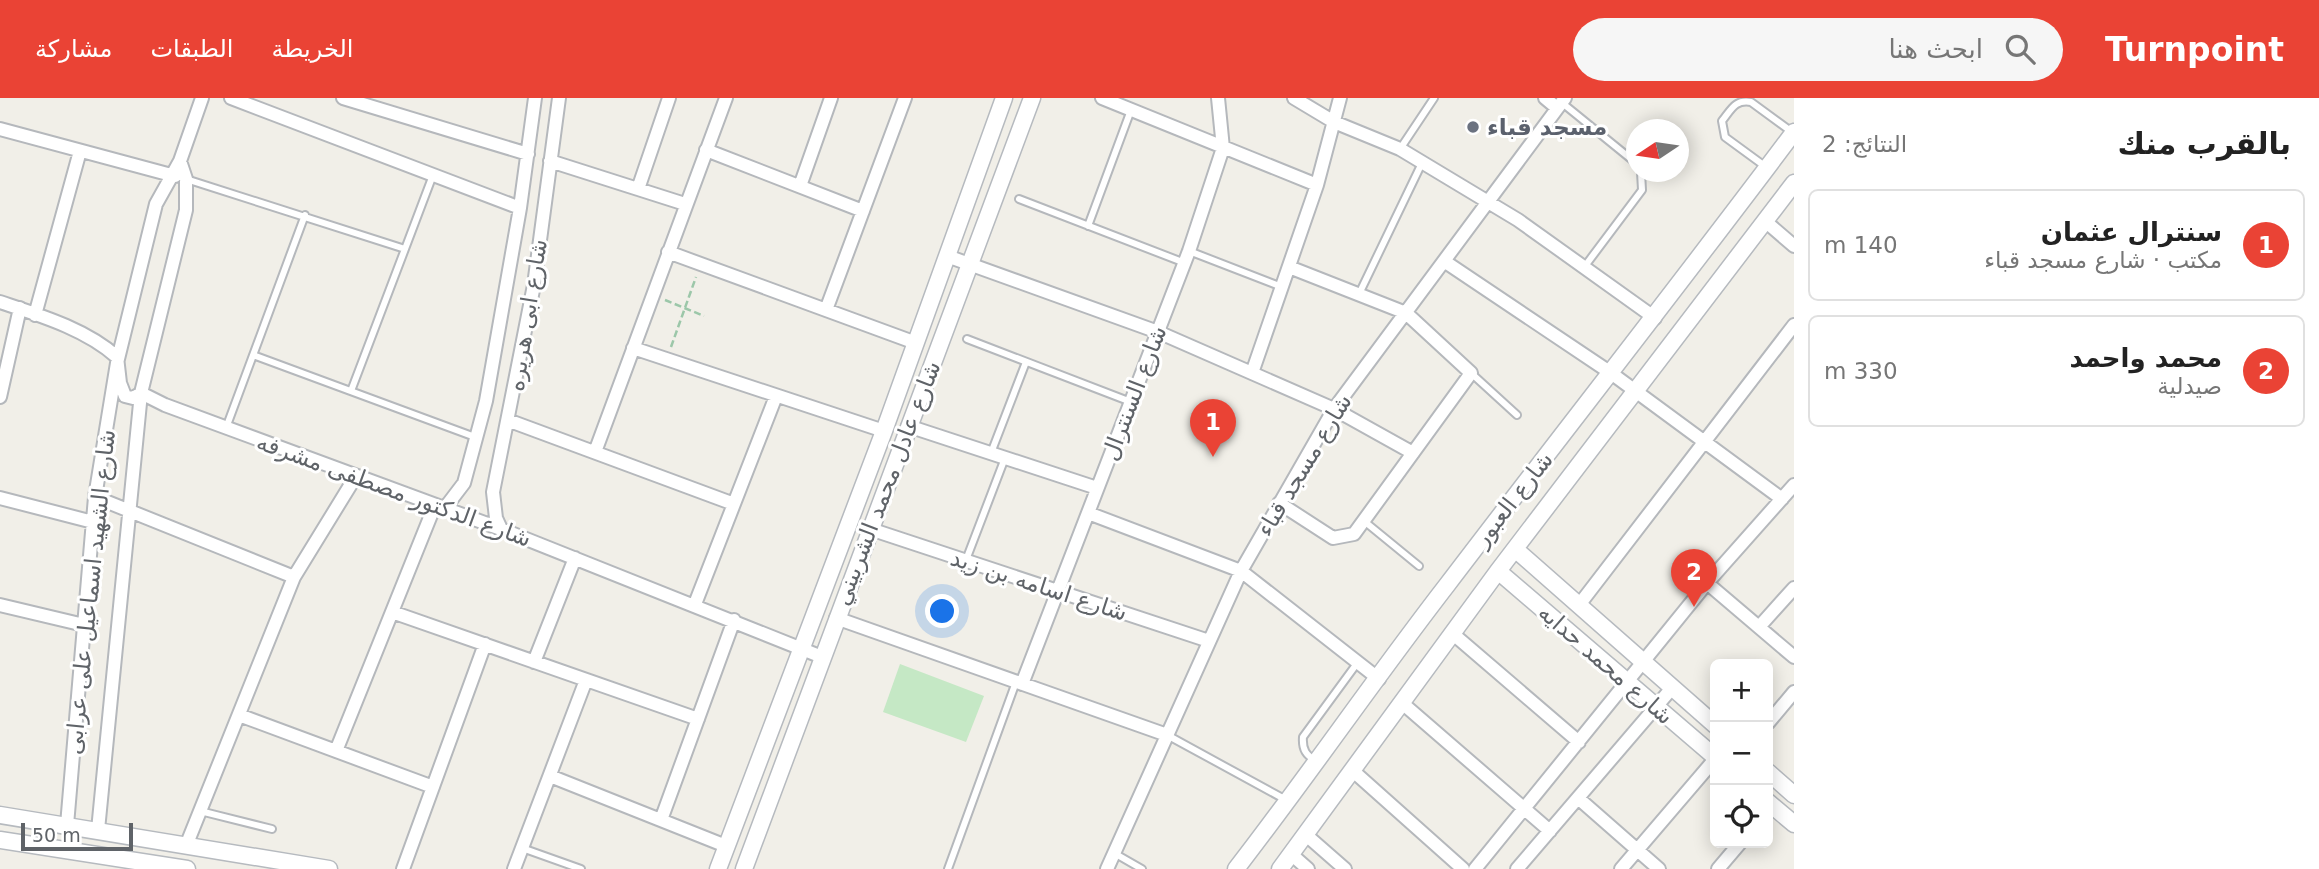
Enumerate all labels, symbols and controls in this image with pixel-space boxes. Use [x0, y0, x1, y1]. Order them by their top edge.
search box [1573, 18, 2063, 81]
icon: search [2001, 30, 2039, 68]
text: Turnpoint [2105, 30, 2284, 69]
text: ابحث هنا [1888, 34, 1983, 64]
text: مشاركة [35, 35, 112, 63]
text: الطبقات [150, 35, 233, 63]
text: الخريطة [271, 35, 353, 63]
place label: مسجد قباء [1487, 114, 1607, 140]
marker: مسجد قباء [1465, 119, 1481, 135]
north arrow [1626, 119, 1689, 182]
text: بالقرب منك [2118, 126, 2291, 161]
text: النتائج: 2 [1822, 131, 1907, 157]
text: سنترال عثمان [2041, 217, 2222, 247]
text: 140 m [1824, 232, 1898, 258]
text: 1 [2258, 232, 2274, 258]
street label: شارع ابى هريره [502, 237, 553, 393]
text: مكتب · شارع مسجد قباء [1984, 247, 2222, 273]
street label: شارع السنترال [1096, 322, 1173, 464]
text: محمد واحمد [2069, 343, 2222, 373]
street label: شارع عادل محمد الشربيني [828, 357, 947, 609]
text: 330 m [1824, 358, 1898, 384]
text: 2 [2258, 358, 2274, 384]
text: صيدلية [2157, 373, 2222, 399]
street label: شارع مسجد قباء [1251, 389, 1358, 541]
pin: 1 [1190, 399, 1236, 457]
street label: شارع الشهيد اسماعيل على عرابى [60, 428, 121, 756]
street label: شارع الدكتور مصطفى مشرفه [253, 428, 535, 553]
street label: شارع العبور [1467, 447, 1559, 553]
street label: شارع اسامه بن زيد [947, 544, 1130, 627]
pin: 2 [1671, 549, 1717, 607]
your location [925, 594, 959, 628]
street label: شارع محمد حدايه [1533, 599, 1679, 730]
map controls [1710, 659, 1773, 848]
button: + [1710, 659, 1773, 722]
button: − [1710, 722, 1773, 785]
button: locate [1710, 785, 1773, 848]
scale bar [21, 820, 133, 852]
text: 50 m [32, 824, 81, 846]

